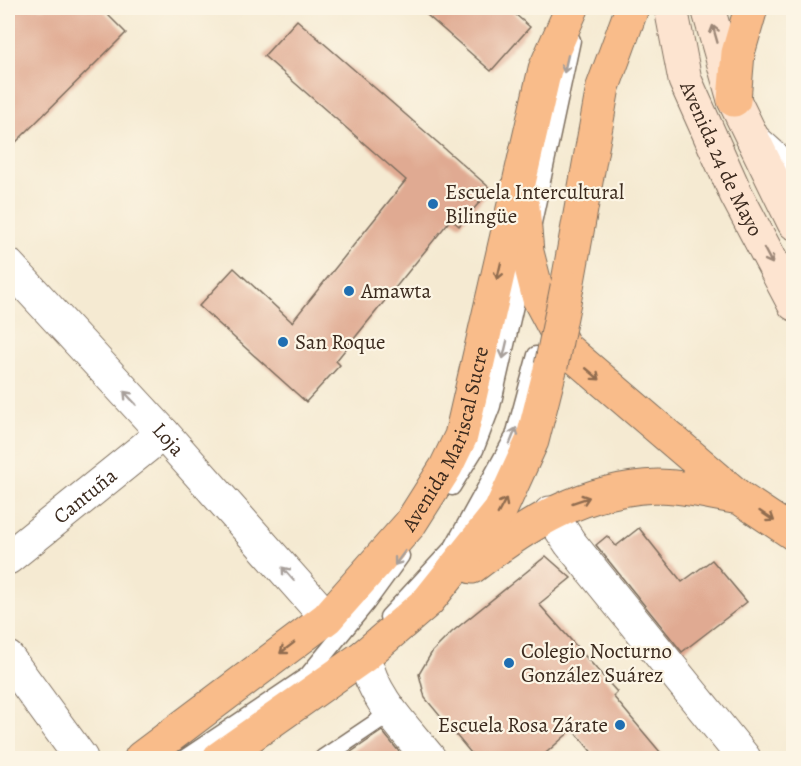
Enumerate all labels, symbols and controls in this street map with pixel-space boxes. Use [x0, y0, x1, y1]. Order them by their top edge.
one-way arrow [709, 25, 720, 44]
one-way arrow [560, 55, 572, 74]
street label: Avenida 24 de Mayo [673, 76, 770, 241]
place label: Escuela Intercultural Bilingüe [445, 178, 624, 230]
marker: Escuela Intercultural Bilingüe [426, 197, 440, 211]
one-way arrow [762, 247, 774, 264]
one-way arrow [492, 261, 504, 280]
place label: Amawta [360, 277, 431, 305]
marker: Amawta [342, 284, 356, 298]
place label: San Roque [295, 328, 385, 356]
marker: San Roque [276, 335, 290, 349]
one-way arrow [499, 340, 510, 359]
street label: Avenida Mariscal Sucre [395, 344, 495, 537]
one-way arrow [585, 368, 601, 381]
one-way arrow [123, 390, 137, 405]
street label: Loja [146, 416, 191, 462]
one-way arrow [508, 427, 519, 445]
street label: Cantuña [47, 461, 123, 530]
one-way arrow [571, 494, 590, 505]
one-way arrow [496, 498, 508, 515]
one-way arrow [758, 510, 774, 522]
one-way arrow [393, 550, 406, 566]
one-way arrow [281, 567, 295, 582]
place label: Colegio Nocturno González Suárez [521, 637, 672, 689]
one-way arrow [279, 641, 295, 654]
marker: Colegio Nocturno González Suárez [502, 656, 516, 670]
place label: Escuela Rosa Zárate [438, 711, 608, 739]
marker: Escuela Rosa Zárate [613, 718, 627, 732]

